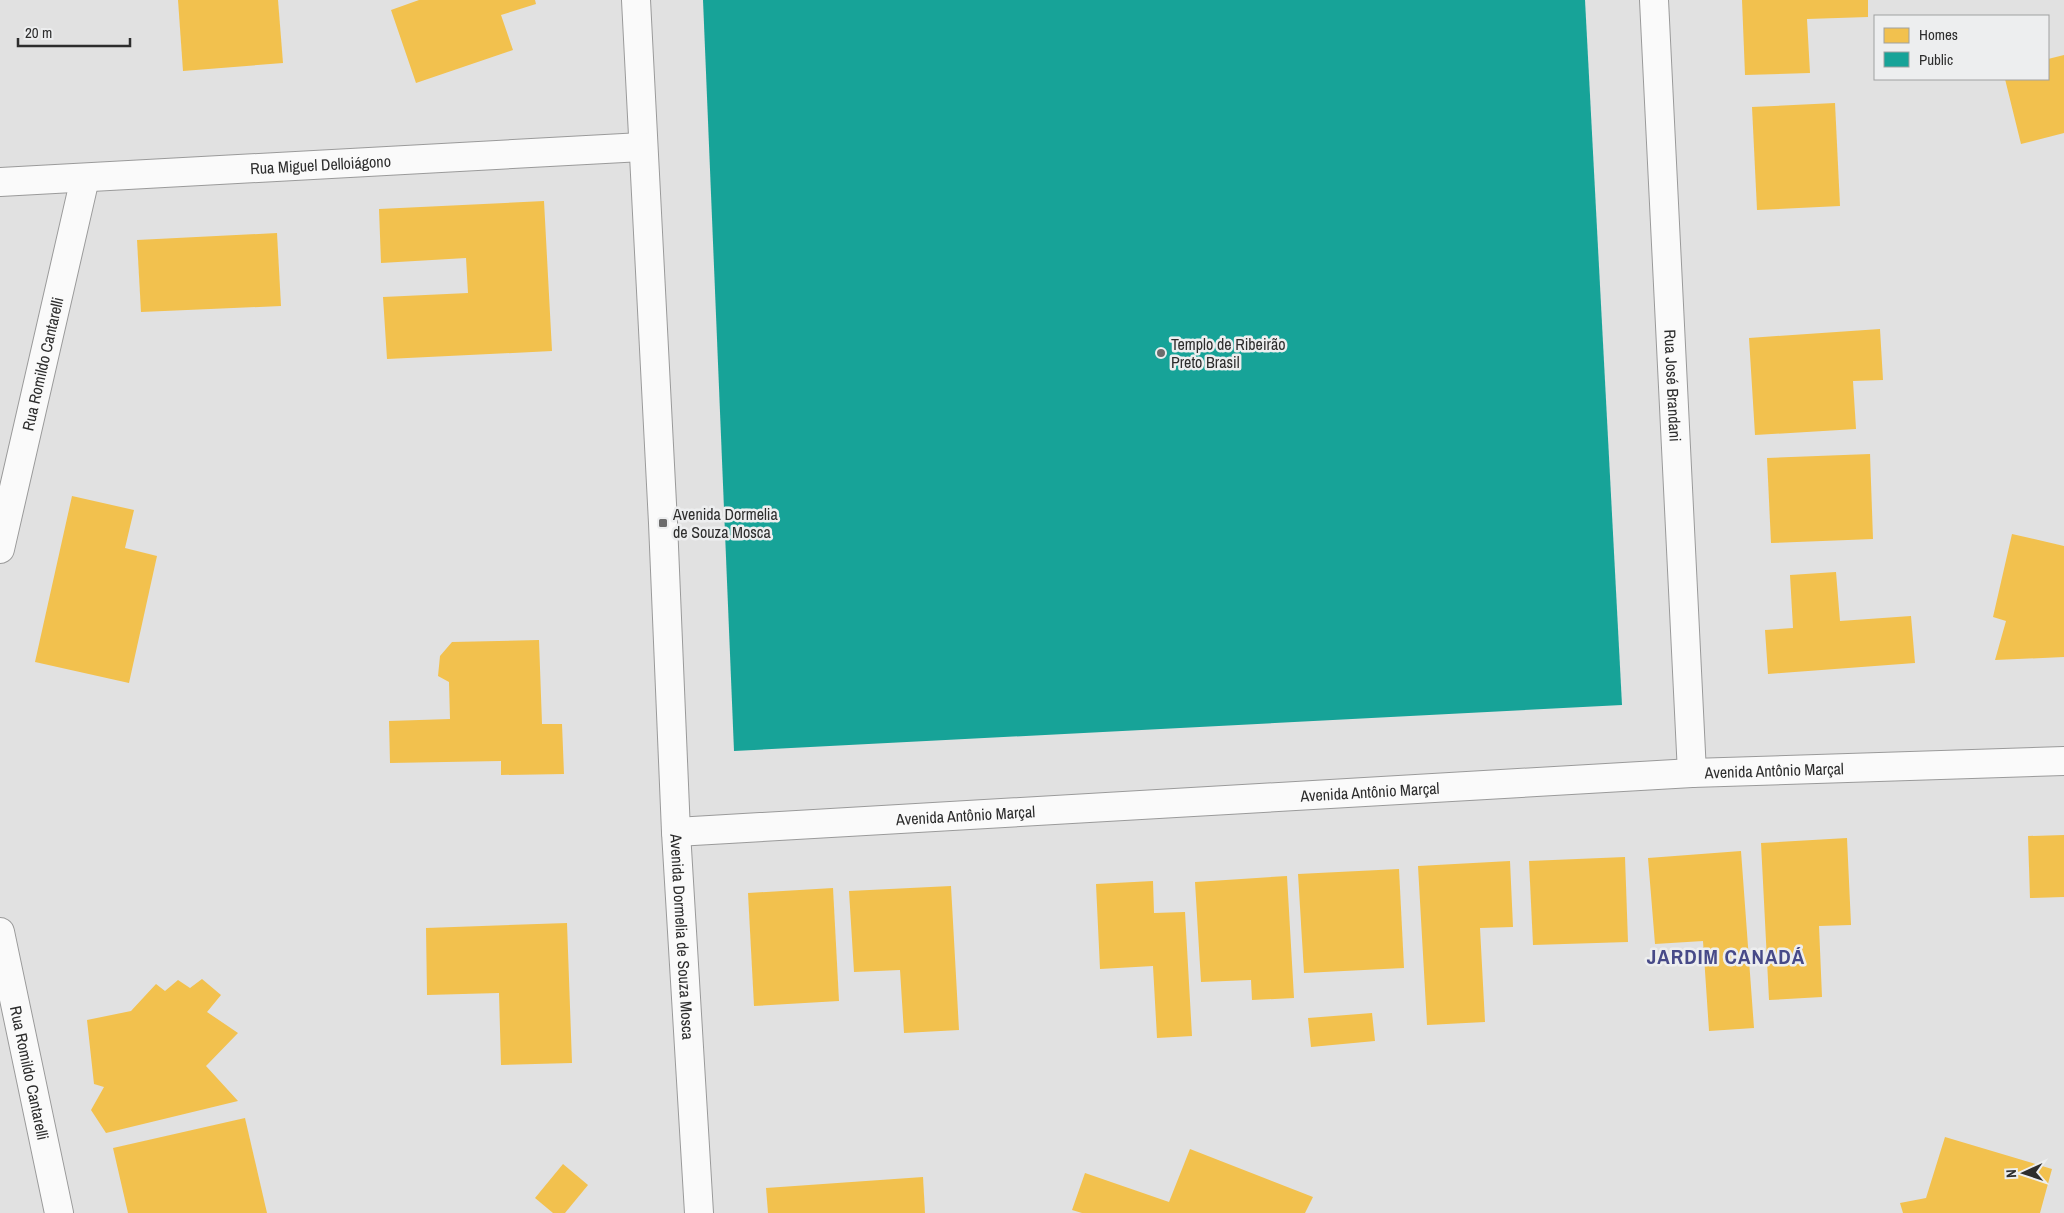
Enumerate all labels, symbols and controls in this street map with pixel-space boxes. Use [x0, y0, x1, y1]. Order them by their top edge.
scale bar [18, 15, 130, 47]
legend [1874, 15, 2049, 80]
text: 20 m [25, 22, 52, 43]
text: Homes [1919, 24, 1958, 45]
text: Public [1919, 49, 1953, 70]
street label: Rua Miguel Delloiágono [250, 150, 391, 179]
street label: Rua Romildo Cantarelli [16, 295, 68, 433]
street label: Rua José Brandani [1659, 329, 1687, 442]
place label: Templo de Ribeirão Preto Brasil [1171, 333, 1286, 373]
marker: Templo de Ribeirão Preto Brasil [1155, 347, 1167, 359]
place label: Avenida Dormelia de Souza Mosca [672, 503, 778, 543]
marker: Avenida Dormelia de Souza Mosca [657, 517, 669, 529]
street label: Avenida Antônio Marçal [1703, 757, 1844, 784]
street label: Avenida Antônio Marçal [1299, 777, 1440, 807]
street label: Avenida Antônio Marçal [894, 800, 1036, 830]
street label: Avenida Dormelia de Souza Mosca [665, 832, 700, 1041]
district label: JARDIM CANADÁ [1647, 942, 1805, 971]
street label: Rua Romildo Cantarelli [5, 1004, 54, 1142]
north arrow [1999, 1148, 2049, 1198]
text: N [2002, 1169, 2020, 1178]

